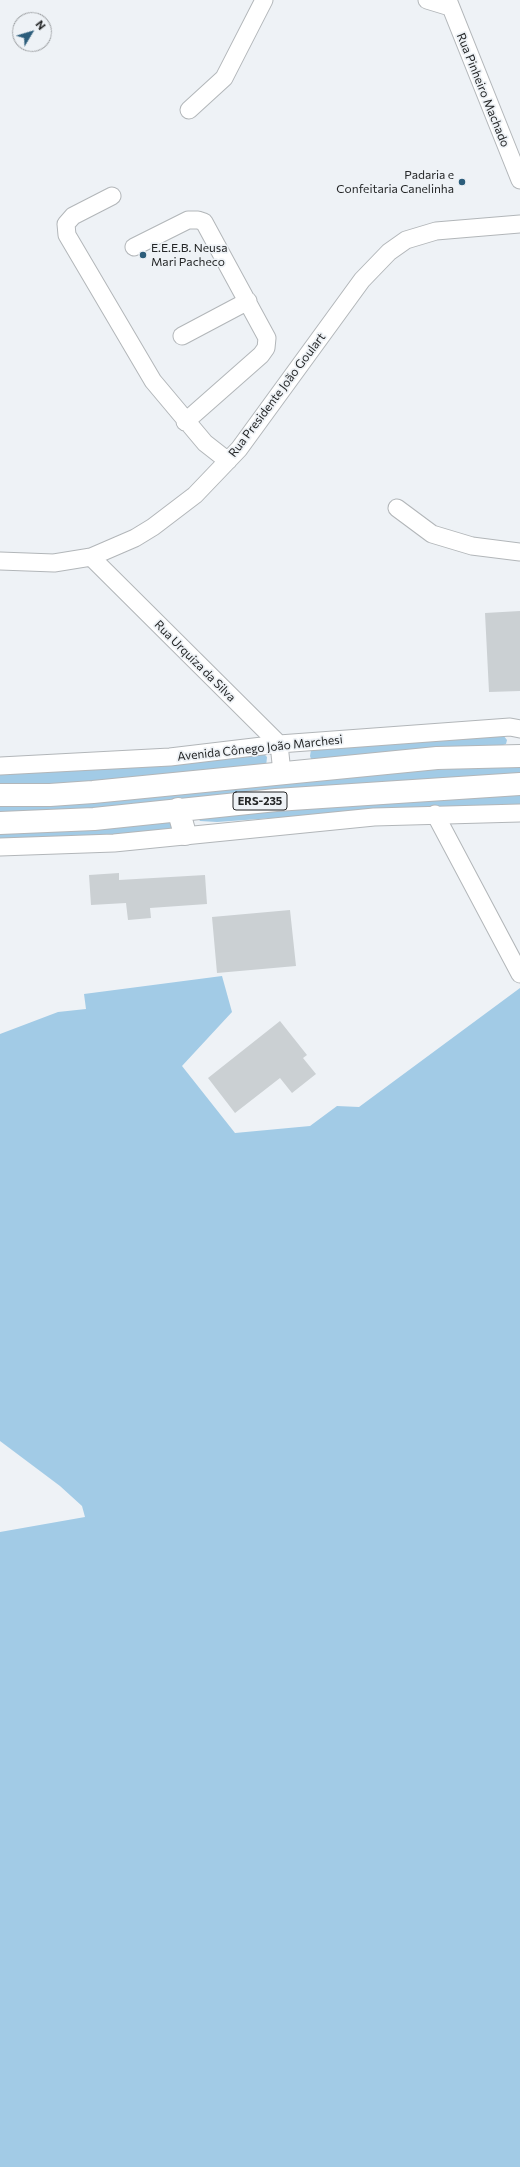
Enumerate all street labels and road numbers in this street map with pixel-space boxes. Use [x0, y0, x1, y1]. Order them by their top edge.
street label: Rua Pinheiro Machado [453, 31, 513, 149]
street label: Rua Presidente João Goulart [226, 330, 328, 460]
street label: Rua Urquiza da Silva [151, 617, 239, 705]
street label: Avenida Cônego João Marchesi [177, 732, 343, 764]
road number: ERS-235 [233, 792, 287, 810]

